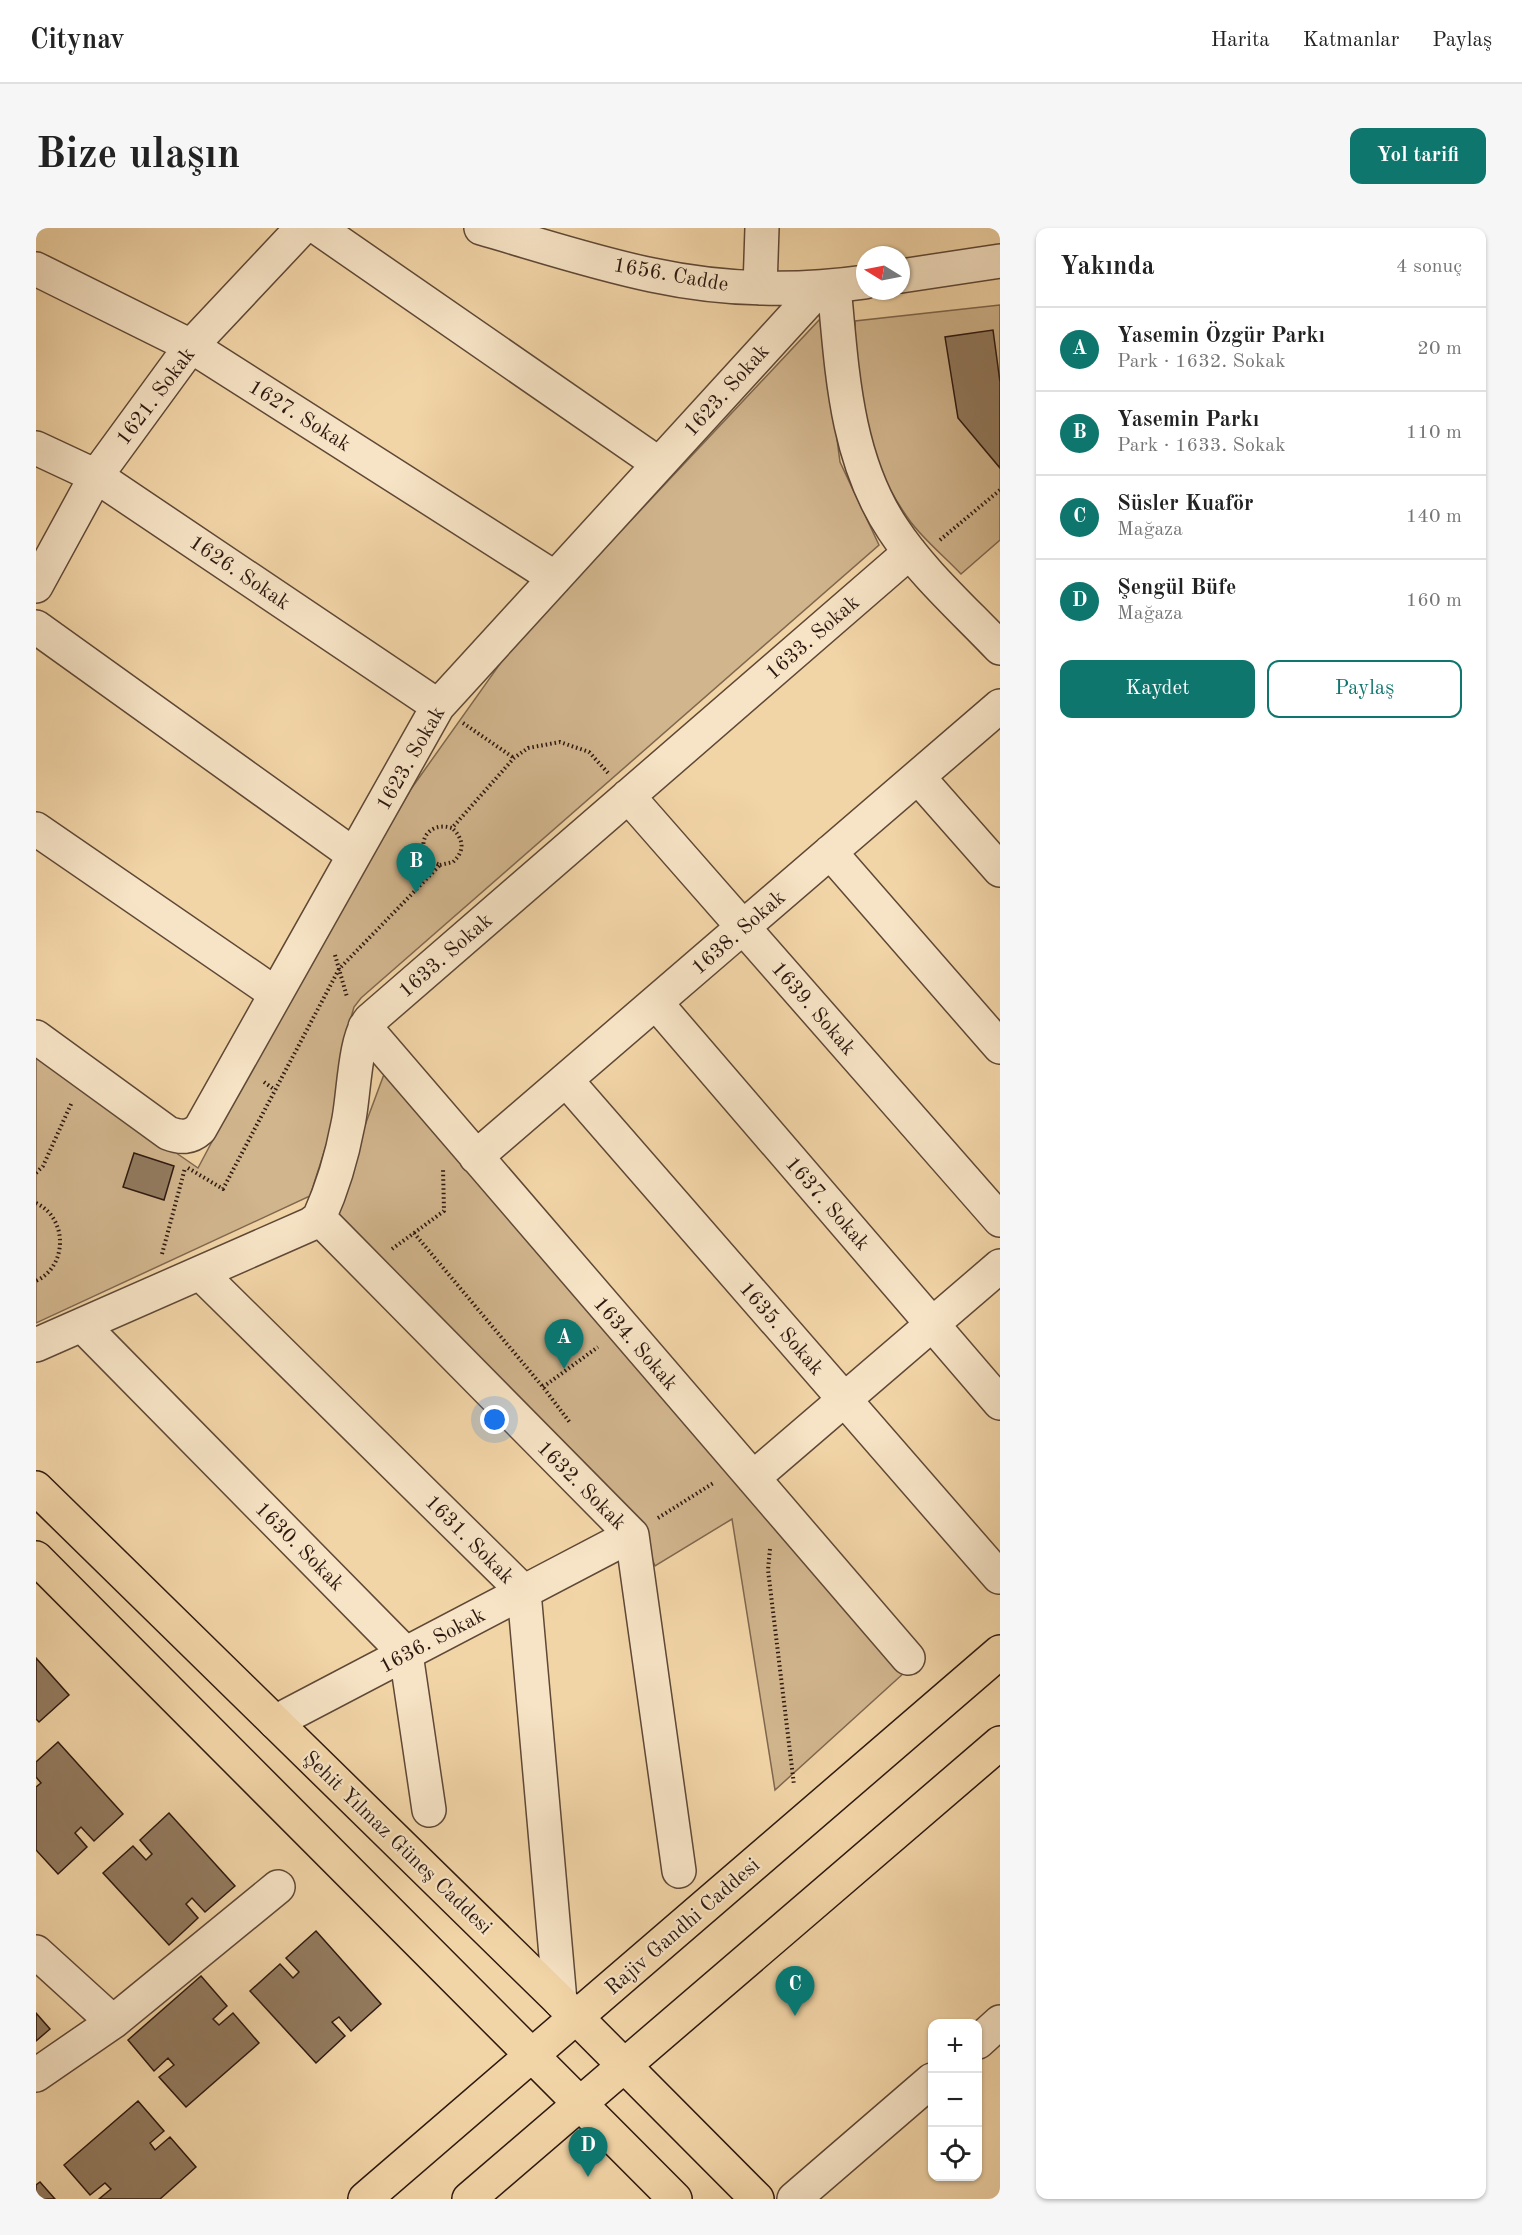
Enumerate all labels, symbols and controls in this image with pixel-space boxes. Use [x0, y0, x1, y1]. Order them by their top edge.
text: Citynav [30, 27, 125, 55]
text: Harita [1211, 30, 1270, 51]
text: Katmanlar [1303, 30, 1399, 51]
text: Paylaş [1432, 30, 1492, 51]
button: Yol tarifi [1350, 128, 1486, 184]
text: Bize ulaşın [36, 135, 240, 177]
north arrow [856, 246, 910, 300]
text: Yakında [1060, 254, 1155, 280]
street label: 1656. Cadde [612, 255, 730, 296]
text: 4 sonuç [1396, 257, 1462, 277]
text: Yasemin Özgür Parkı [1117, 325, 1325, 347]
text: A [1072, 339, 1087, 359]
text: 20 m [1417, 339, 1462, 359]
street label: 1623. Sokak [680, 341, 774, 441]
street label: 1621. Sokak [113, 344, 200, 450]
text: Park · 1632. Sokak [1117, 352, 1286, 372]
street label: 1627. Sokak [244, 377, 354, 456]
text: Yasemin Parkı [1117, 409, 1259, 431]
text: B [1072, 423, 1087, 443]
text: 110 m [1406, 423, 1462, 443]
text: Park · 1633. Sokak [1117, 436, 1286, 456]
text: Süsler Kuaför [1117, 493, 1254, 515]
text: C [1073, 507, 1086, 527]
text: 140 m [1406, 507, 1462, 527]
text: Mağaza [1117, 520, 1183, 540]
street label: 1626. Sokak [185, 532, 293, 614]
text: Şengül Büfe [1117, 577, 1236, 599]
text: D [1072, 591, 1087, 611]
text: 160 m [1406, 591, 1462, 611]
street label: 1633. Sokak [762, 592, 864, 684]
text: Mağaza [1117, 604, 1183, 624]
button: Kaydet [1060, 660, 1255, 718]
button: Paylaş [1267, 660, 1462, 718]
street label: 1623. Sokak [373, 703, 449, 814]
pin: B [396, 844, 436, 893]
street label: 1638. Sokak [688, 887, 790, 979]
street label: 1633. Sokak [395, 910, 497, 1002]
street label: 1639. Sokak [767, 958, 859, 1060]
street label: 1637. Sokak [781, 1153, 873, 1255]
street label: 1635. Sokak [735, 1278, 827, 1380]
street label: 1634. Sokak [589, 1293, 681, 1395]
pin: A [544, 1320, 584, 1369]
your location [480, 1405, 509, 1434]
street label: 1632. Sokak [532, 1438, 629, 1535]
street label: 1631. Sokak [420, 1492, 517, 1589]
street label: 1630. Sokak [250, 1499, 347, 1596]
street label: 1636. Sokak [377, 1605, 489, 1678]
street label: Şehit Yılmaz Güneş Caddesi [298, 1747, 495, 1939]
street label: Rajiv Gandhi Caddesi [602, 1855, 764, 1999]
pin: C [776, 1966, 814, 2016]
map controls [928, 2019, 982, 2181]
button: + [928, 2019, 982, 2073]
button: − [928, 2073, 982, 2127]
button: locate [928, 2127, 982, 2181]
pin: D [568, 2128, 608, 2177]

